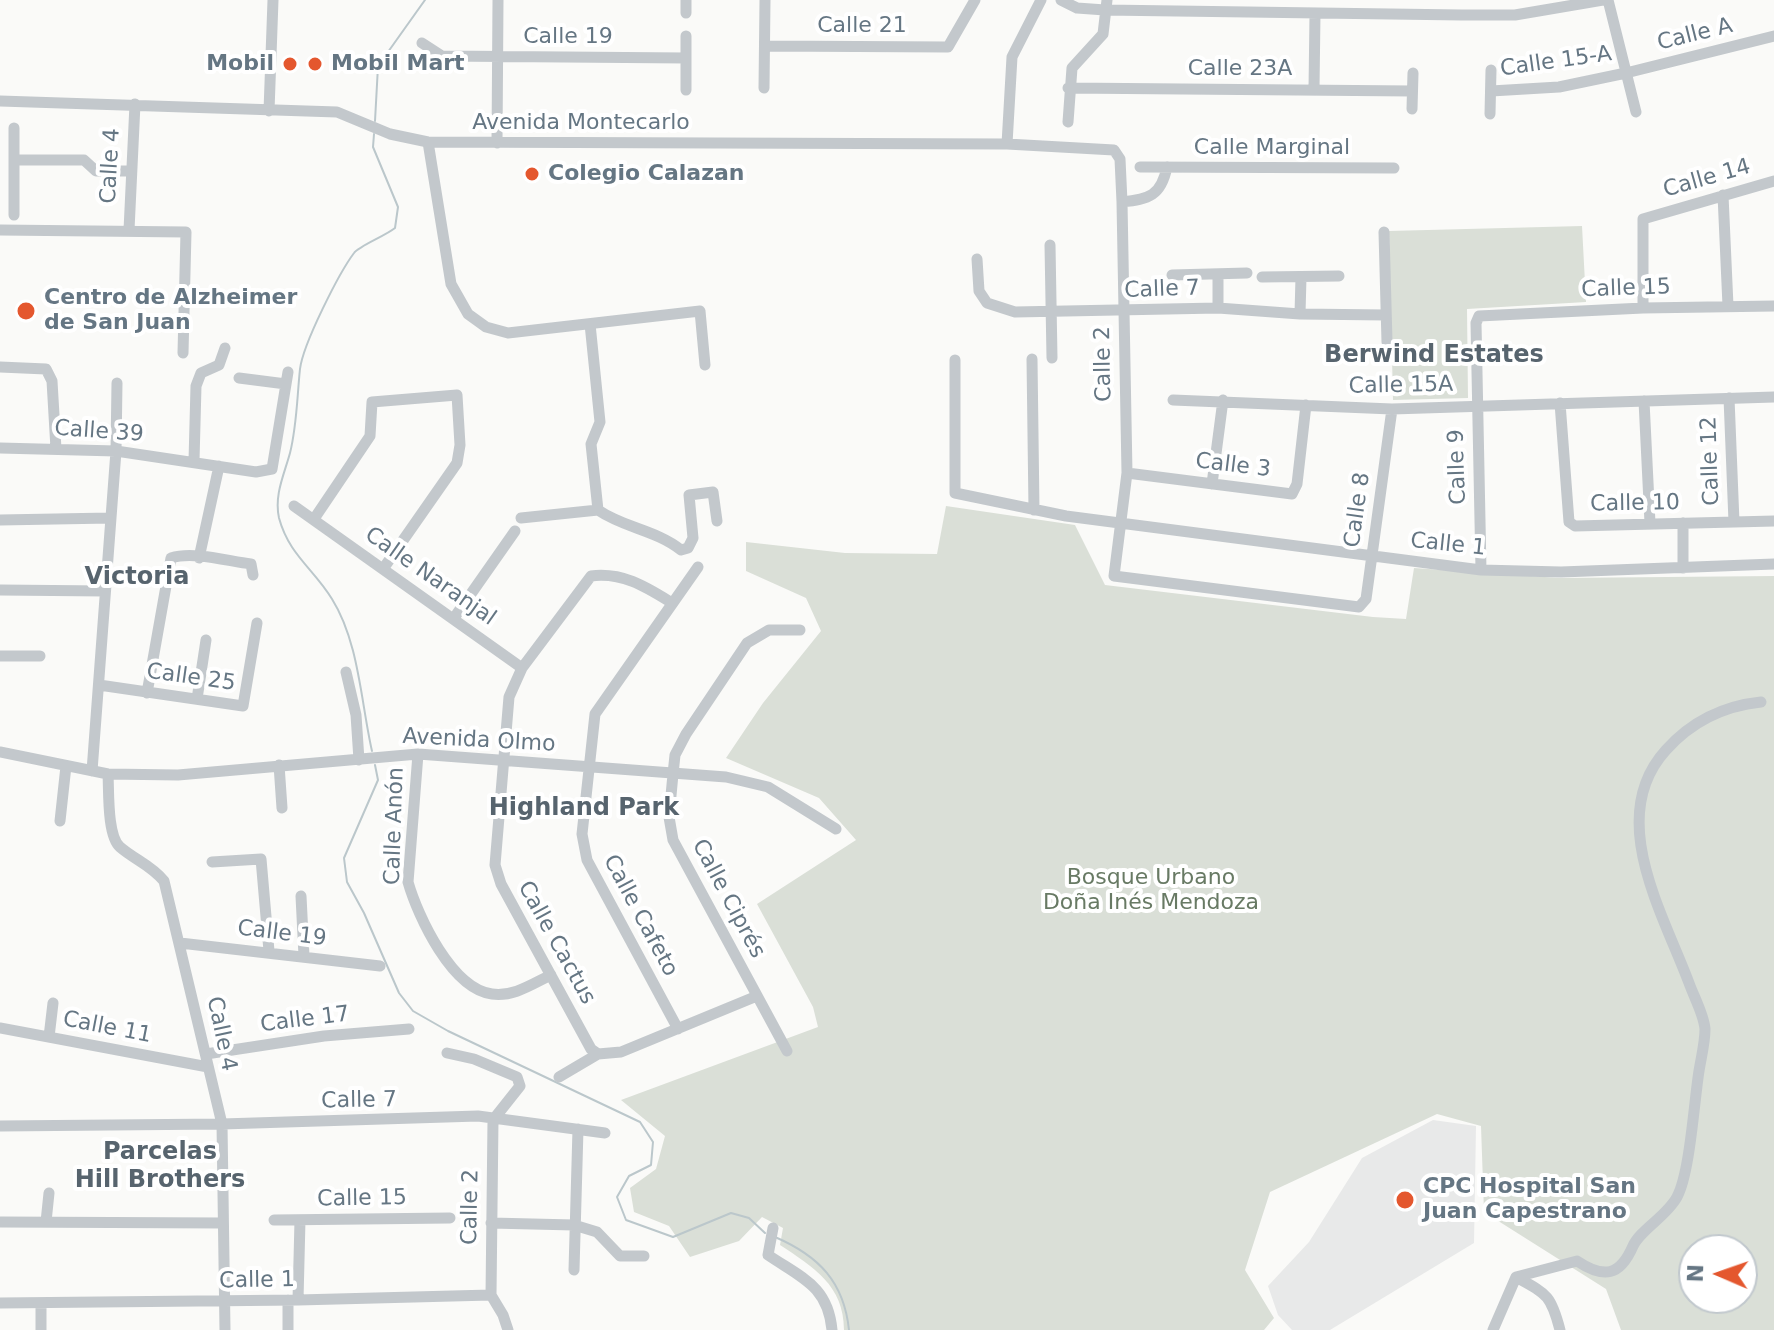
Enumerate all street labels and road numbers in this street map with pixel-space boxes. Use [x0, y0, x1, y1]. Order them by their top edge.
street label: Calle 21 [817, 13, 907, 39]
street label: Calle A [1655, 13, 1735, 57]
street label: Calle 19 [523, 24, 613, 50]
street label: Calle 15-A [1499, 41, 1613, 83]
street label: Calle 23A [1188, 56, 1292, 82]
street label: Avenida Montecarlo [472, 110, 690, 136]
street label: Calle 4 [96, 128, 126, 204]
street label: Calle Marginal [1194, 135, 1350, 161]
street label: Calle 14 [1660, 154, 1754, 204]
street label: Calle 15 [1581, 274, 1671, 304]
street label: Calle 7 [1124, 275, 1200, 305]
street label: Calle 2 [1090, 326, 1118, 402]
street label: Calle 15A [1348, 372, 1454, 400]
street label: Calle 39 [53, 416, 145, 448]
street label: Calle 12 [1696, 416, 1726, 506]
street label: Calle 9 [1443, 429, 1473, 505]
street label: Calle 3 [1194, 448, 1272, 484]
street label: Calle 8 [1340, 471, 1376, 549]
street label: Calle 10 [1590, 490, 1680, 518]
street label: Calle Naranjal [359, 522, 501, 632]
street label: Calle 1 [1409, 528, 1487, 562]
street label: Calle 25 [145, 659, 237, 697]
street label: Avenida Olmo [402, 724, 556, 758]
street label: Calle Anón [380, 767, 410, 885]
street label: Calle Ciprés [686, 835, 770, 963]
street label: Calle Cafeto [597, 851, 683, 981]
street label: Calle Cactus [511, 877, 601, 1009]
street label: Calle 19 [236, 915, 328, 953]
street label: Calle 4 [200, 994, 242, 1074]
street label: Calle 17 [259, 1001, 351, 1039]
street label: Calle 11 [61, 1006, 153, 1050]
street label: Calle 7 [321, 1087, 397, 1115]
street label: Calle 2 [457, 1169, 485, 1245]
street label: Calle 15 [317, 1185, 407, 1213]
street label: Calle 1 [219, 1267, 295, 1295]

